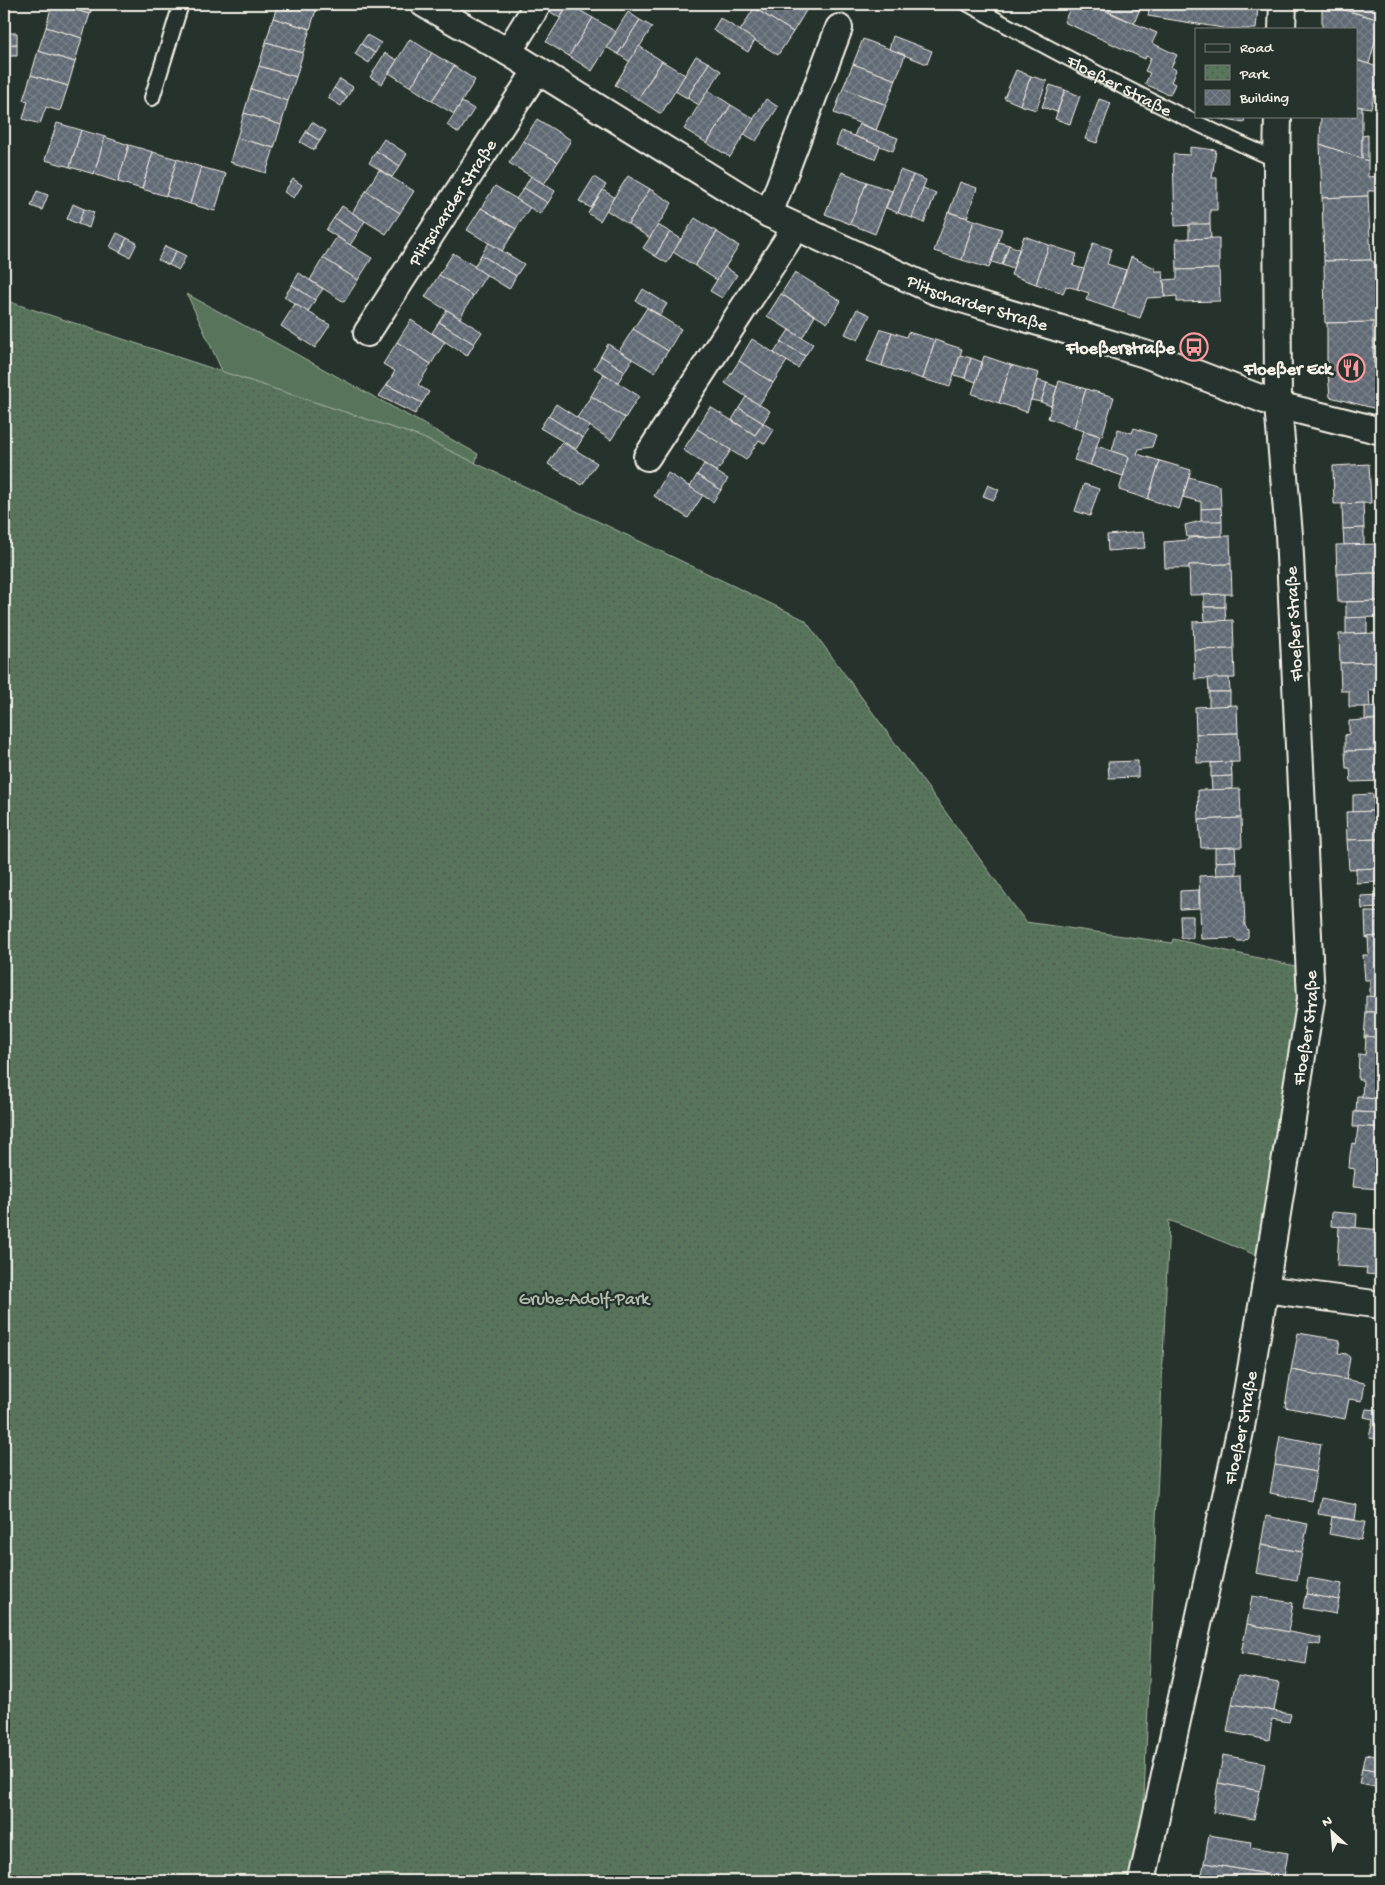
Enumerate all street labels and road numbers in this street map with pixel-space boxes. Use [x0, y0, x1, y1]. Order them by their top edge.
street label: Floeßer Straße [1062, 51, 1175, 123]
street label: Plitscharder Straße [405, 135, 503, 272]
street label: Plitscharder Straße [902, 271, 1050, 337]
street label: Floeßer Straße [1282, 565, 1309, 683]
street label: Floeßer Straße [1289, 970, 1324, 1088]
street label: Floeßer Straße [1221, 1369, 1264, 1488]

